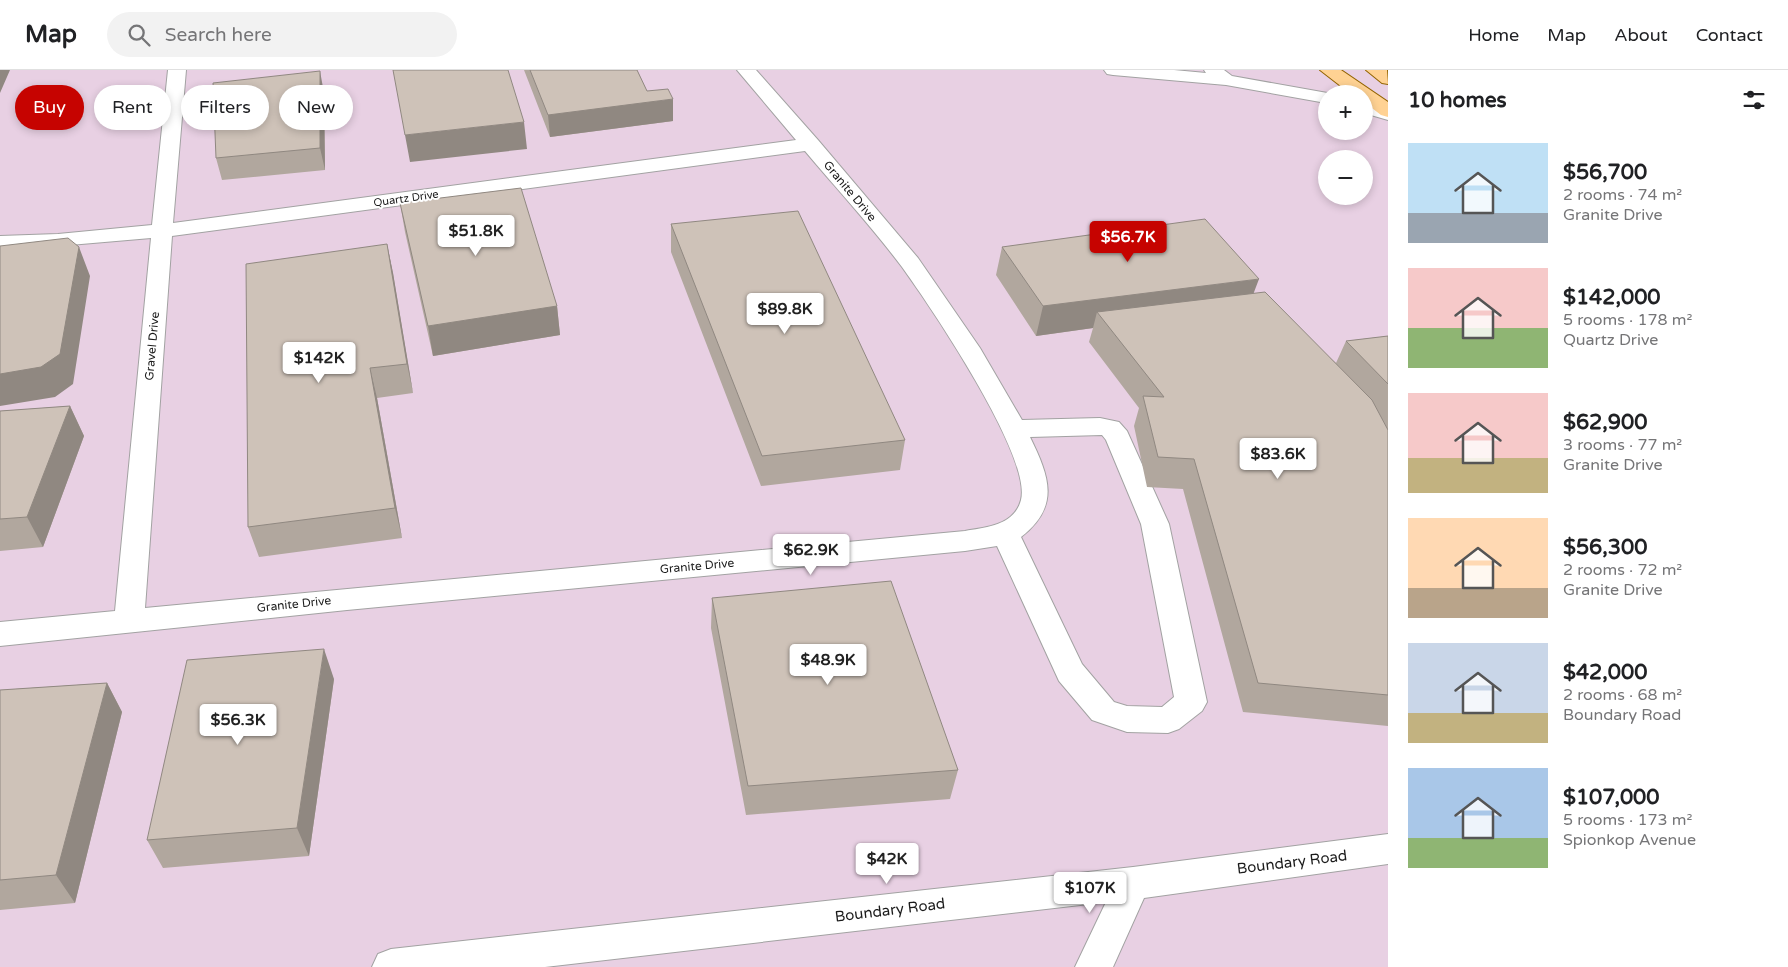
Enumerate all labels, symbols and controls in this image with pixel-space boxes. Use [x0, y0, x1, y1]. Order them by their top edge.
search box [107, 12, 457, 57]
text: Map [25, 20, 77, 49]
icon: search [125, 21, 153, 49]
text: Search here [165, 24, 272, 46]
text: Home [1468, 24, 1519, 46]
text: Map [1547, 24, 1586, 46]
text: About [1614, 24, 1668, 46]
text: Contact [1696, 24, 1763, 46]
chip: Buy [15, 85, 84, 130]
chip: Rent [94, 85, 171, 130]
chip: Filters [181, 85, 269, 130]
chip: New [279, 85, 353, 130]
map controls [1318, 85, 1373, 205]
button: + [1318, 85, 1373, 140]
icon: filters [1740, 86, 1768, 114]
text: 10 homes [1408, 88, 1507, 113]
button: − [1318, 150, 1373, 205]
street label: Granite Drive [821, 158, 879, 224]
text: $56,700 [1563, 160, 1647, 185]
icon: home [1448, 163, 1508, 223]
text: 2 rooms · 74 m² [1563, 185, 1682, 205]
street label: Quartz Drive [373, 187, 439, 209]
text: Granite Drive [1563, 205, 1663, 225]
pin: $51.8K [435, 214, 517, 257]
pin: $56.7K [1087, 220, 1169, 263]
text: $51.8K [449, 221, 503, 241]
text: $56.7K [1101, 227, 1155, 247]
text: $142,000 [1563, 285, 1661, 310]
icon: home [1448, 288, 1508, 348]
pin: $89.8K [744, 292, 826, 335]
text: $89.8K [758, 299, 812, 319]
text: 5 rooms · 178 m² [1563, 310, 1692, 330]
street label: Gravel Drive [142, 311, 162, 381]
text: Quartz Drive [1563, 330, 1658, 350]
pin: $142K [284, 342, 354, 384]
text: $142K [294, 348, 344, 368]
text: $62,900 [1563, 410, 1647, 435]
icon: home [1448, 413, 1508, 473]
text: 3 rooms · 77 m² [1563, 435, 1682, 455]
pin: $83.6K [1237, 438, 1319, 480]
text: $83.6K [1251, 444, 1305, 464]
text: Granite Drive [1563, 455, 1663, 475]
pin: $62.9K [770, 534, 852, 576]
text: $56,300 [1563, 535, 1647, 560]
icon: home [1448, 538, 1508, 598]
text: $62.9K [784, 540, 838, 560]
street label: Granite Drive [659, 556, 735, 576]
text: 2 rooms · 72 m² [1563, 560, 1682, 580]
text: Granite Drive [1563, 580, 1663, 600]
street label: Granite Drive [256, 593, 332, 615]
pin: $48.9K [787, 644, 869, 686]
text: $48.9K [801, 650, 855, 670]
text: $42,000 [1563, 660, 1647, 685]
icon: home [1448, 663, 1508, 723]
text: 2 rooms · 68 m² [1563, 685, 1682, 705]
pin: $56.3K [197, 704, 279, 746]
text: Boundary Road [1563, 705, 1681, 725]
text: $56.3K [211, 710, 265, 730]
text: $107,000 [1563, 785, 1659, 810]
icon: home [1448, 788, 1508, 848]
text: 5 rooms · 173 m² [1563, 810, 1692, 830]
text: Spionkop Avenue [1563, 830, 1696, 850]
pin: $42K [857, 842, 917, 885]
street label: Boundary Road [1236, 846, 1348, 878]
text: $42K [867, 849, 907, 869]
pin: $107K [1055, 872, 1125, 914]
text: $107K [1065, 878, 1115, 898]
street label: Boundary Road [834, 894, 946, 926]

